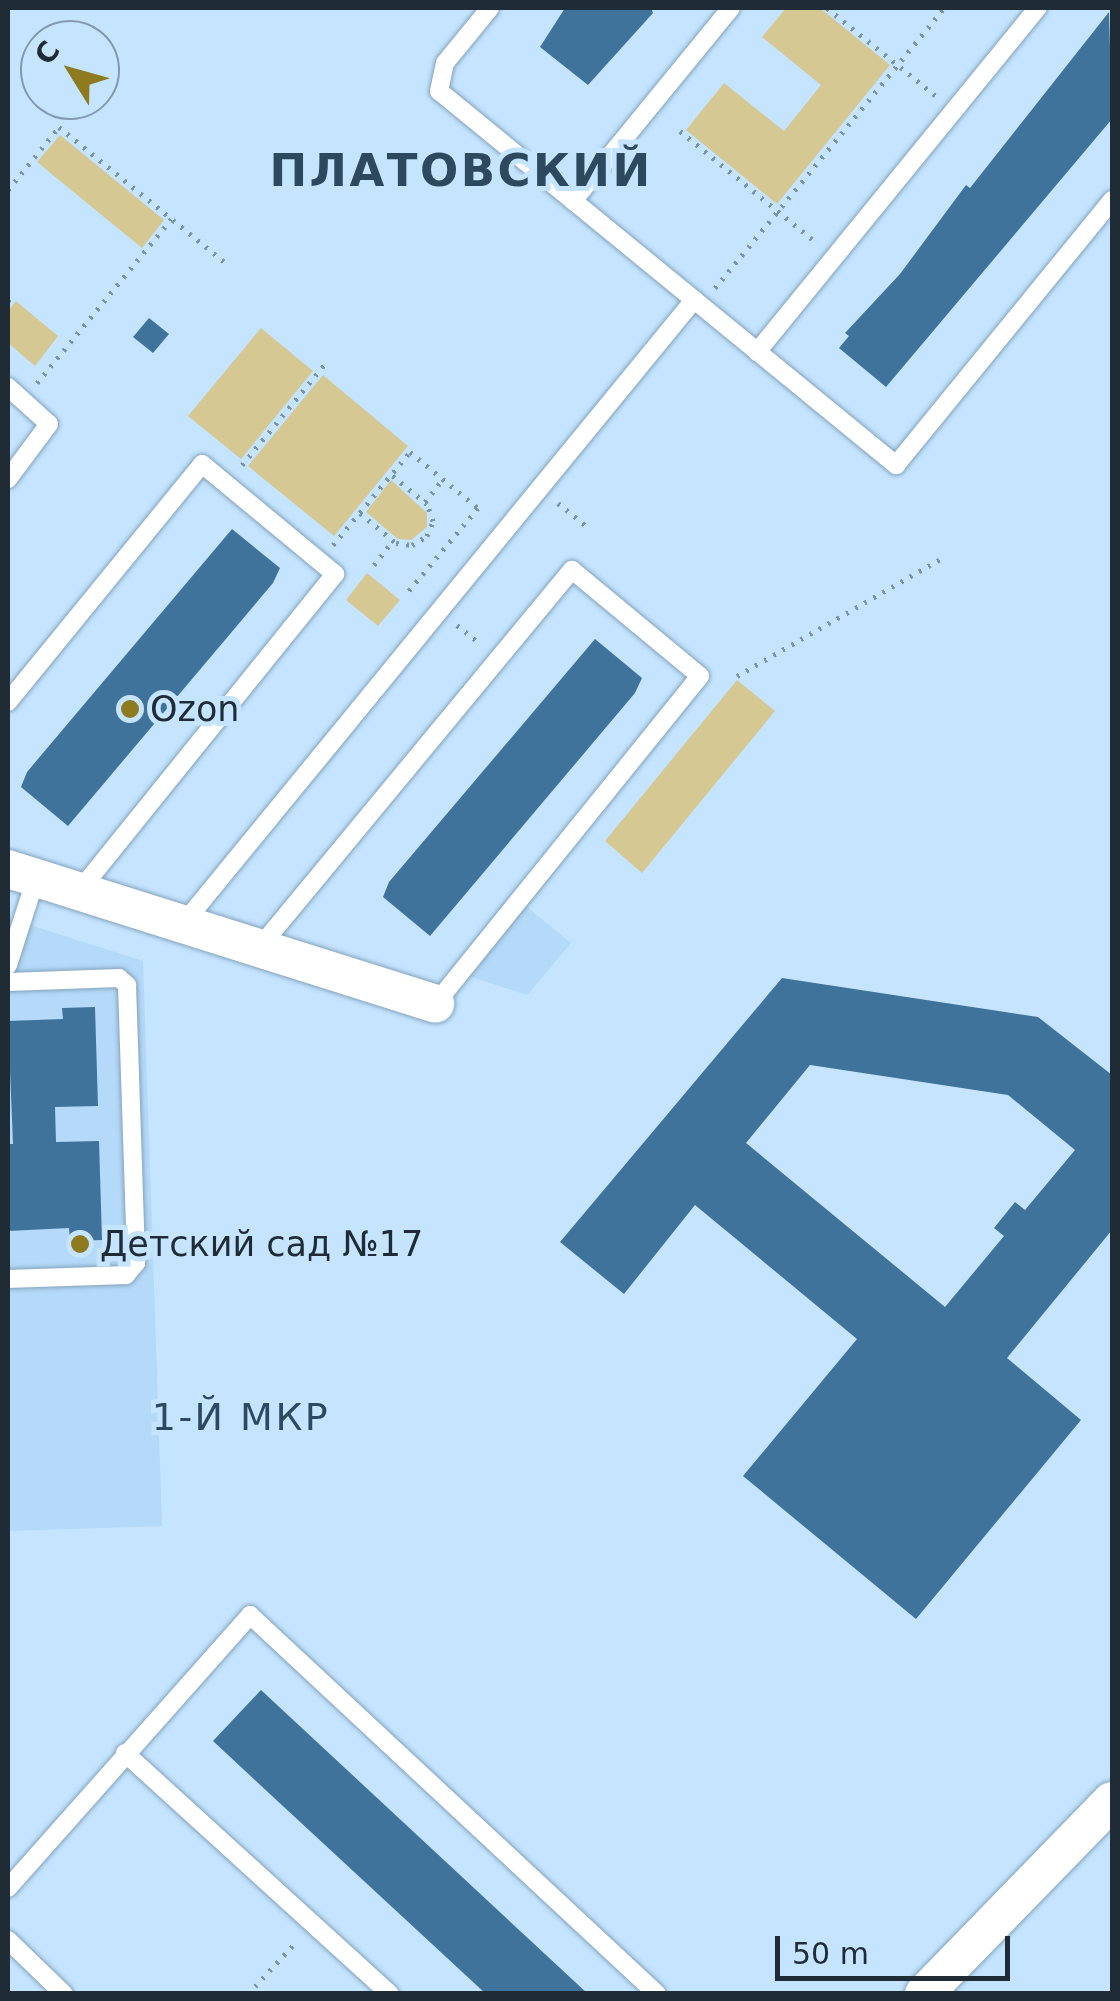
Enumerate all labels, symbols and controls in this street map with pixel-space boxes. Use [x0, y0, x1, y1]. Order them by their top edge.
north arrow [20, 20, 120, 120]
text: С [28, 35, 67, 71]
district label: ПЛАТОВСКИЙ [269, 144, 653, 198]
place label: Ozon [150, 688, 240, 730]
marker: Ozon [119, 698, 141, 720]
place label: Детский сад №17 [100, 1223, 423, 1265]
marker: Детский сад №17 [69, 1233, 91, 1255]
district label: 1-Й МКР [152, 1395, 330, 1441]
scale bar [780, 1916, 1015, 1978]
text: 50 m [792, 1936, 869, 1971]

